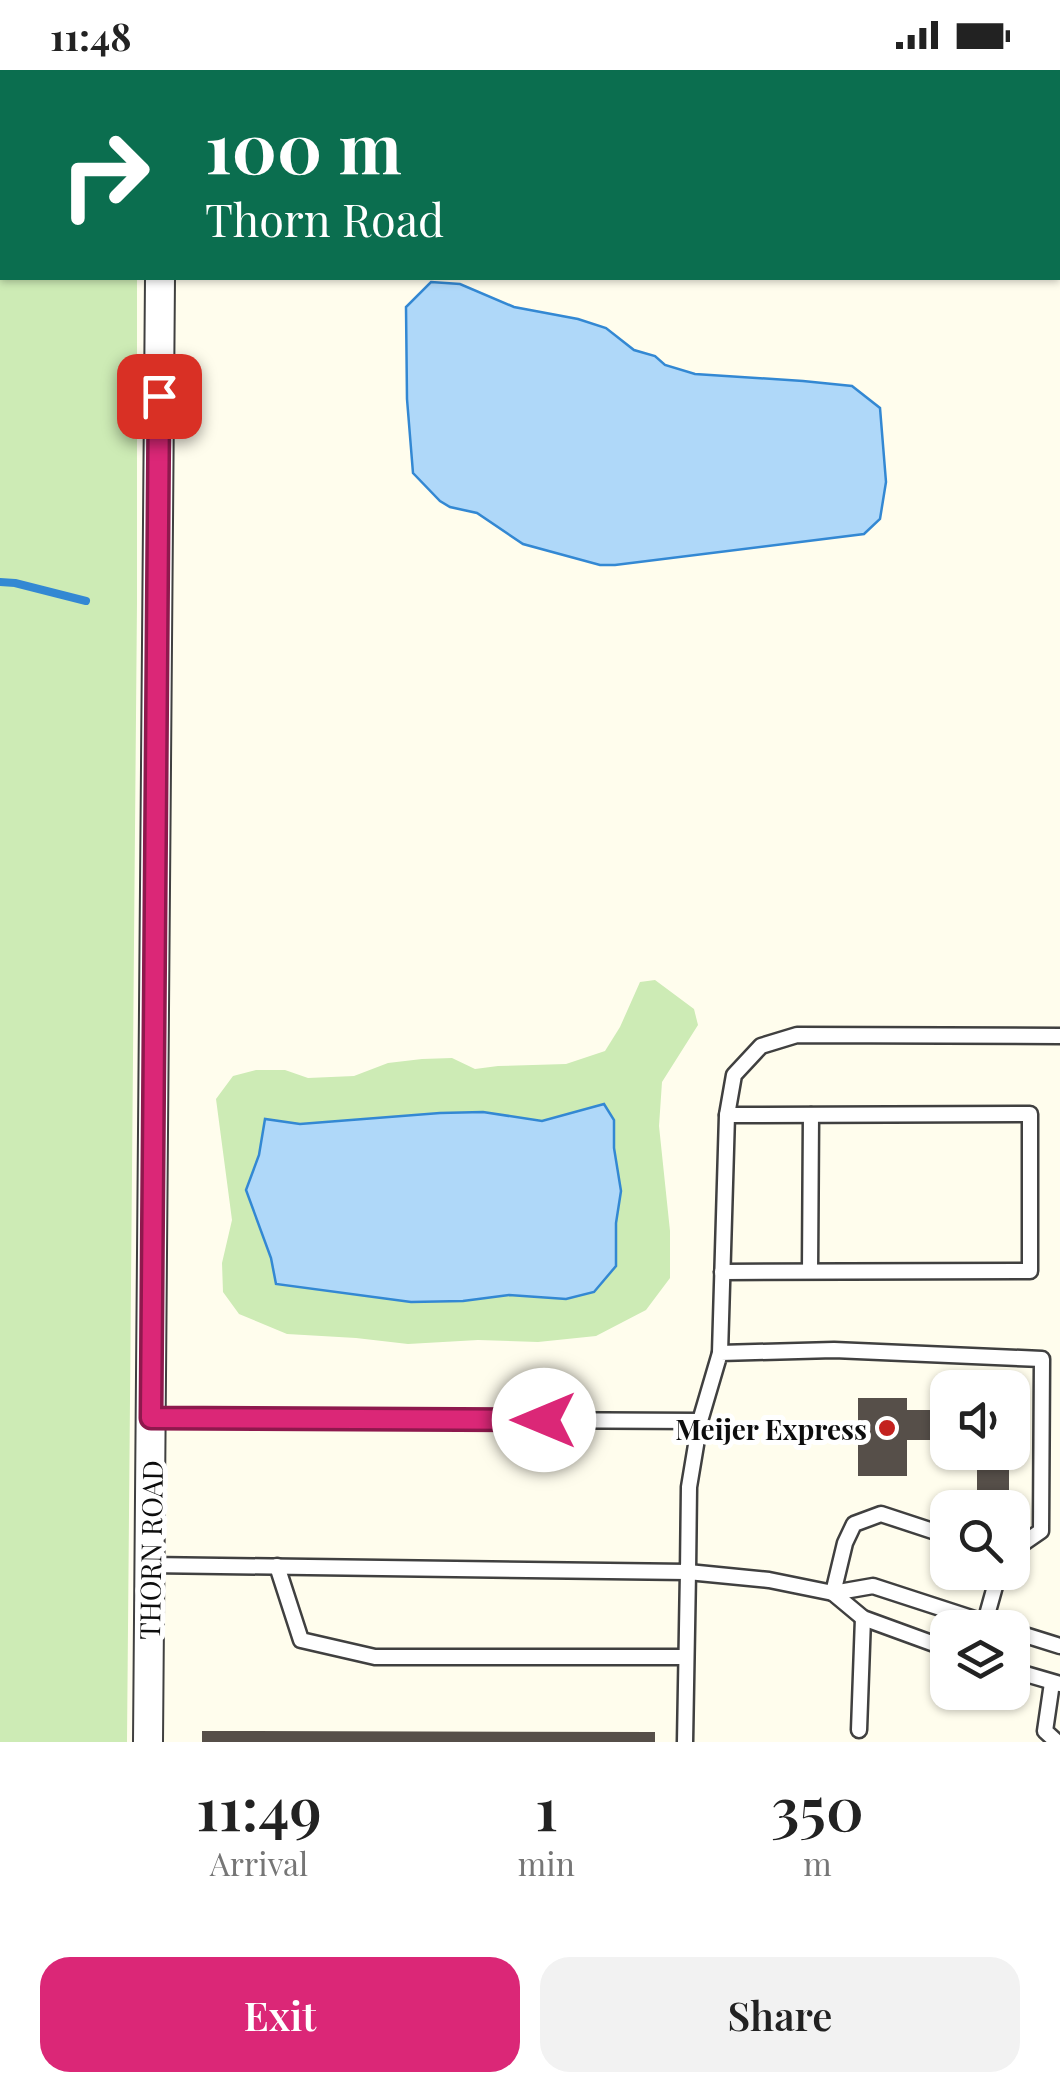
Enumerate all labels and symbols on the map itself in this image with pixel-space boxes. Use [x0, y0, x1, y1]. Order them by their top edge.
pin [117, 354, 202, 439]
position arrow [492, 1368, 596, 1472]
place label: Meijer Express [675, 1410, 867, 1447]
marker: Meijer Express [876, 1417, 898, 1439]
street label: THORN ROAD [130, 1460, 170, 1640]

